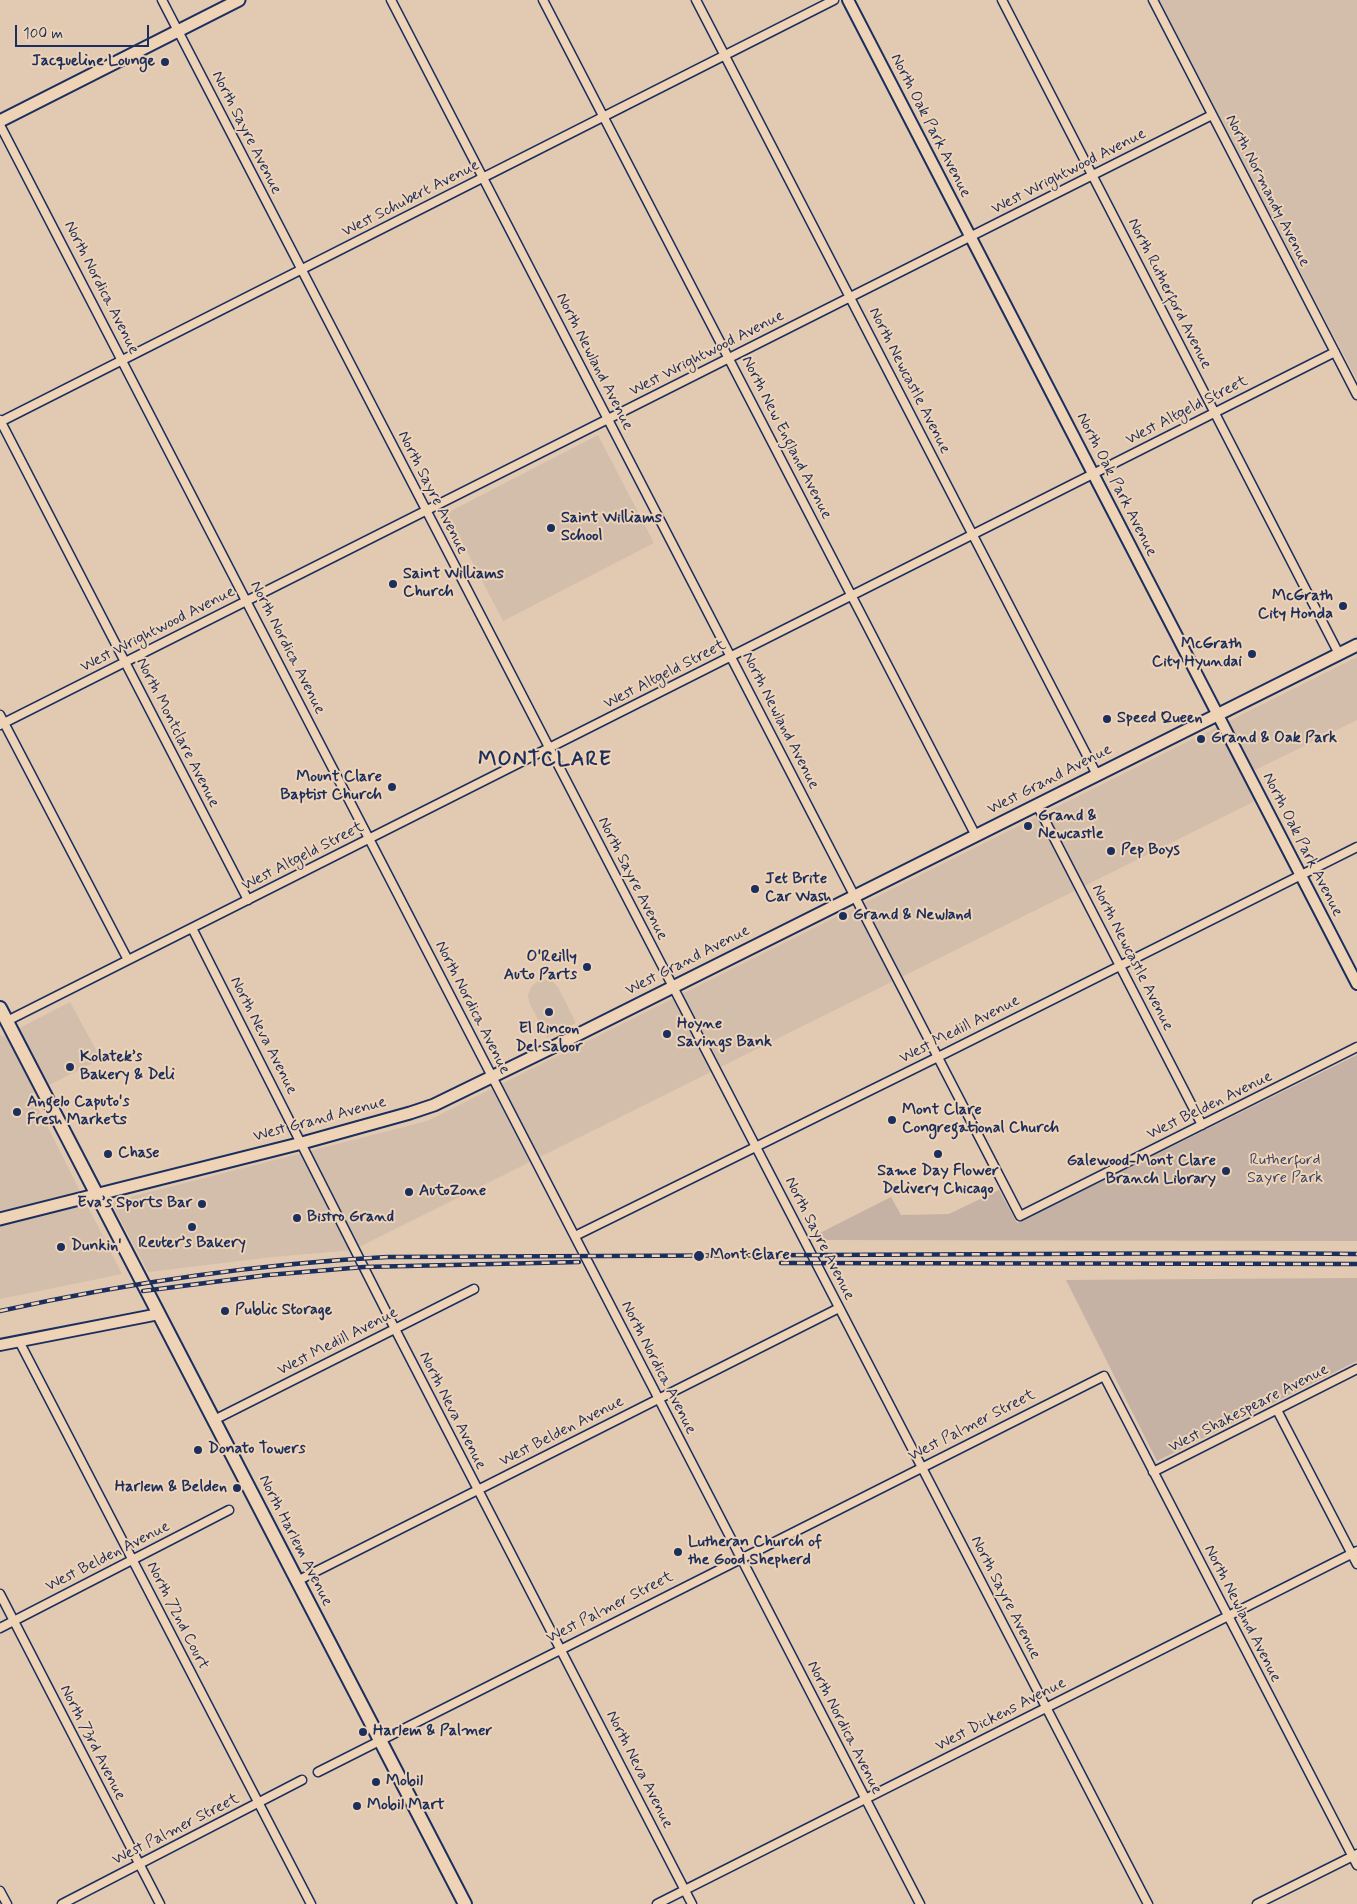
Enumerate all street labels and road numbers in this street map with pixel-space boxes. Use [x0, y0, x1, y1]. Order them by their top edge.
street label: North Oak Park Avenue [885, 51, 975, 201]
street label: North Sayre Avenue [207, 68, 285, 198]
street label: North Normandy Avenue [1220, 112, 1314, 270]
street label: West Wrightwood Avenue [989, 125, 1149, 219]
street label: West Schubert Avenue [339, 156, 483, 242]
street label: North Rutherford Avenue [1123, 215, 1215, 373]
street label: North Nordica Avenue [59, 218, 143, 358]
street label: North Newland Avenue [551, 290, 637, 434]
street label: North Newcastle Avenue [864, 305, 954, 457]
street label: West Wrightwood Avenue [627, 307, 787, 401]
street label: North New England Avenue [736, 353, 836, 523]
street label: West Altgeld Street [1123, 372, 1251, 450]
street label: North Oak Park Avenue [1071, 410, 1161, 560]
street label: North Sayre Avenue [393, 428, 471, 558]
street label: North Nordica Avenue [245, 578, 329, 718]
street label: West Wrightwood Avenue [78, 583, 238, 677]
street label: West Altgeld Street [601, 636, 729, 714]
street label: North Newland Avenue [737, 649, 823, 793]
street label: North Montclare Avenue [131, 655, 223, 811]
street label: West Grand Avenue [985, 740, 1115, 820]
street label: North Oak Park Avenue [1257, 770, 1347, 920]
street label: North Sayre Avenue [593, 814, 671, 944]
street label: West Altgeld Street [239, 818, 367, 896]
street label: North Newcastle Avenue [1087, 882, 1177, 1034]
street label: West Grand Avenue [623, 921, 753, 1001]
street label: North Nordica Avenue [430, 938, 514, 1078]
street label: North Neva Avenue [225, 974, 301, 1098]
street label: West Medill Avenue [897, 991, 1023, 1069]
street label: West Belden Avenue [1144, 1067, 1276, 1145]
street label: West Grand Avenue [251, 1093, 389, 1147]
street label: North Sayre Avenue [780, 1174, 858, 1304]
street label: North Nordica Avenue [616, 1298, 700, 1438]
street label: West Medill Avenue [275, 1303, 401, 1381]
street label: North Neva Avenue [414, 1349, 490, 1473]
street label: West Shakespeare Avenue [1166, 1360, 1332, 1458]
street label: West Palmer Street [905, 1386, 1039, 1466]
street label: West Belden Avenue [497, 1392, 627, 1472]
street label: North Harlem Avenue [254, 1472, 336, 1610]
street label: West Belden Avenue [43, 1517, 173, 1597]
street label: North Sayre Avenue [966, 1533, 1044, 1663]
street label: North Newland Avenue [1199, 1542, 1285, 1686]
street label: North 72nd Court [142, 1559, 212, 1673]
street label: West Palmer Street [543, 1568, 677, 1648]
street label: North Nordica Avenue [802, 1658, 886, 1798]
street label: West Dickens Avenue [933, 1674, 1069, 1756]
street label: North 73rd Avenue [55, 1682, 129, 1804]
street label: North Neva Avenue [601, 1708, 677, 1832]
street label: West Palmer Street [109, 1790, 243, 1870]

